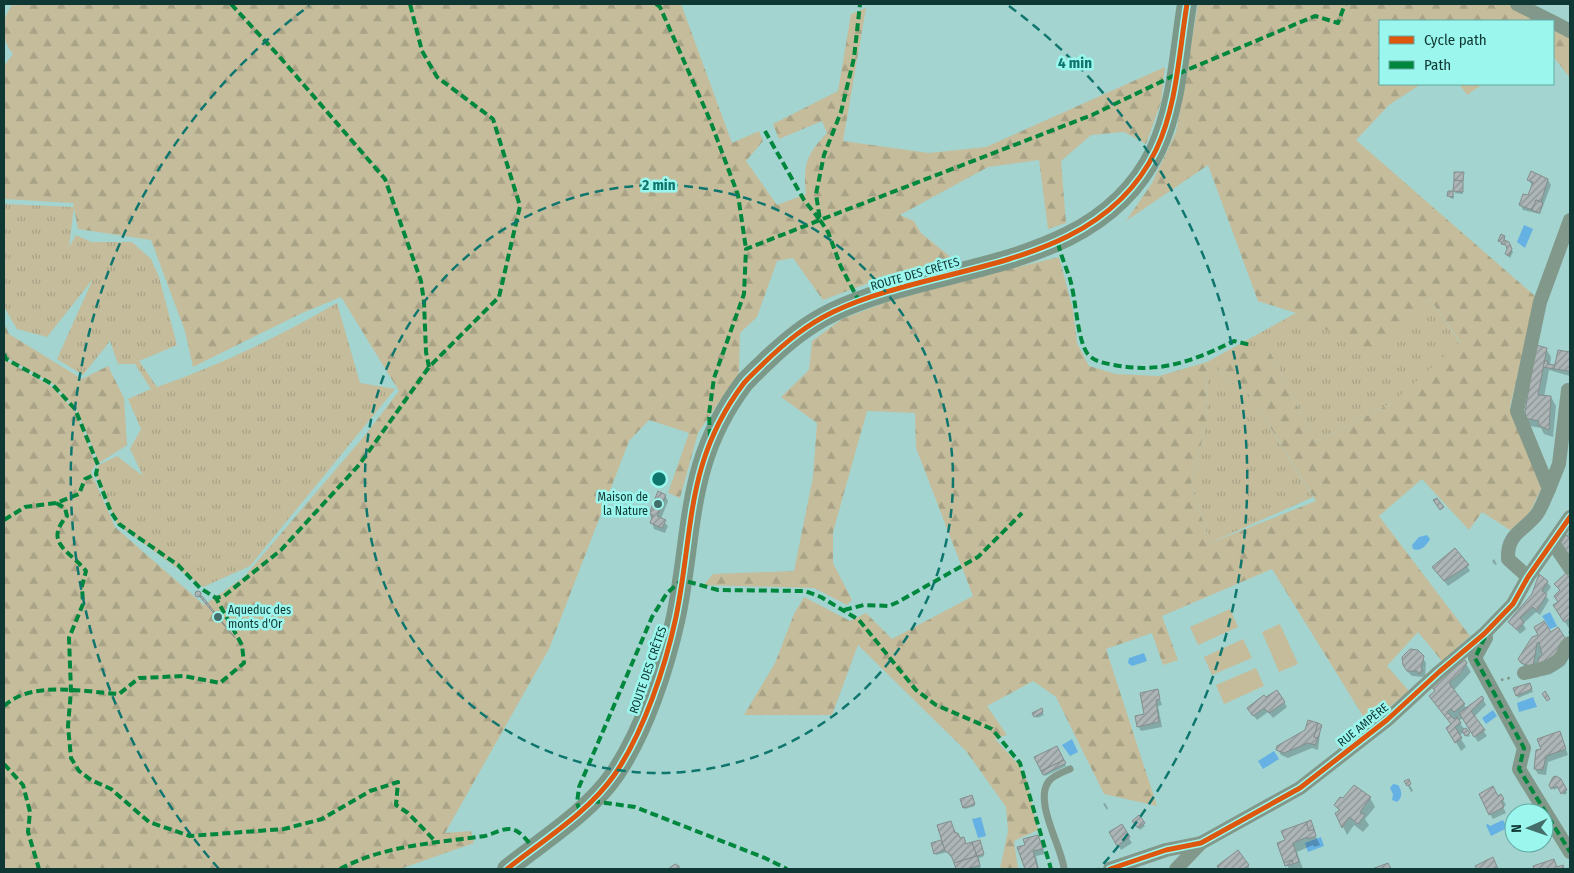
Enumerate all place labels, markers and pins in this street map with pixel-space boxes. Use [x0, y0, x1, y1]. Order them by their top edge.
centre of rings [650, 470, 668, 488]
place label: Maison de la Nature [598, 490, 648, 518]
marker: Maison de la Nature [652, 498, 664, 510]
place label: Aqueduc des monts d'Or [228, 603, 291, 631]
marker: Aqueduc des monts d'Or [212, 611, 224, 623]

